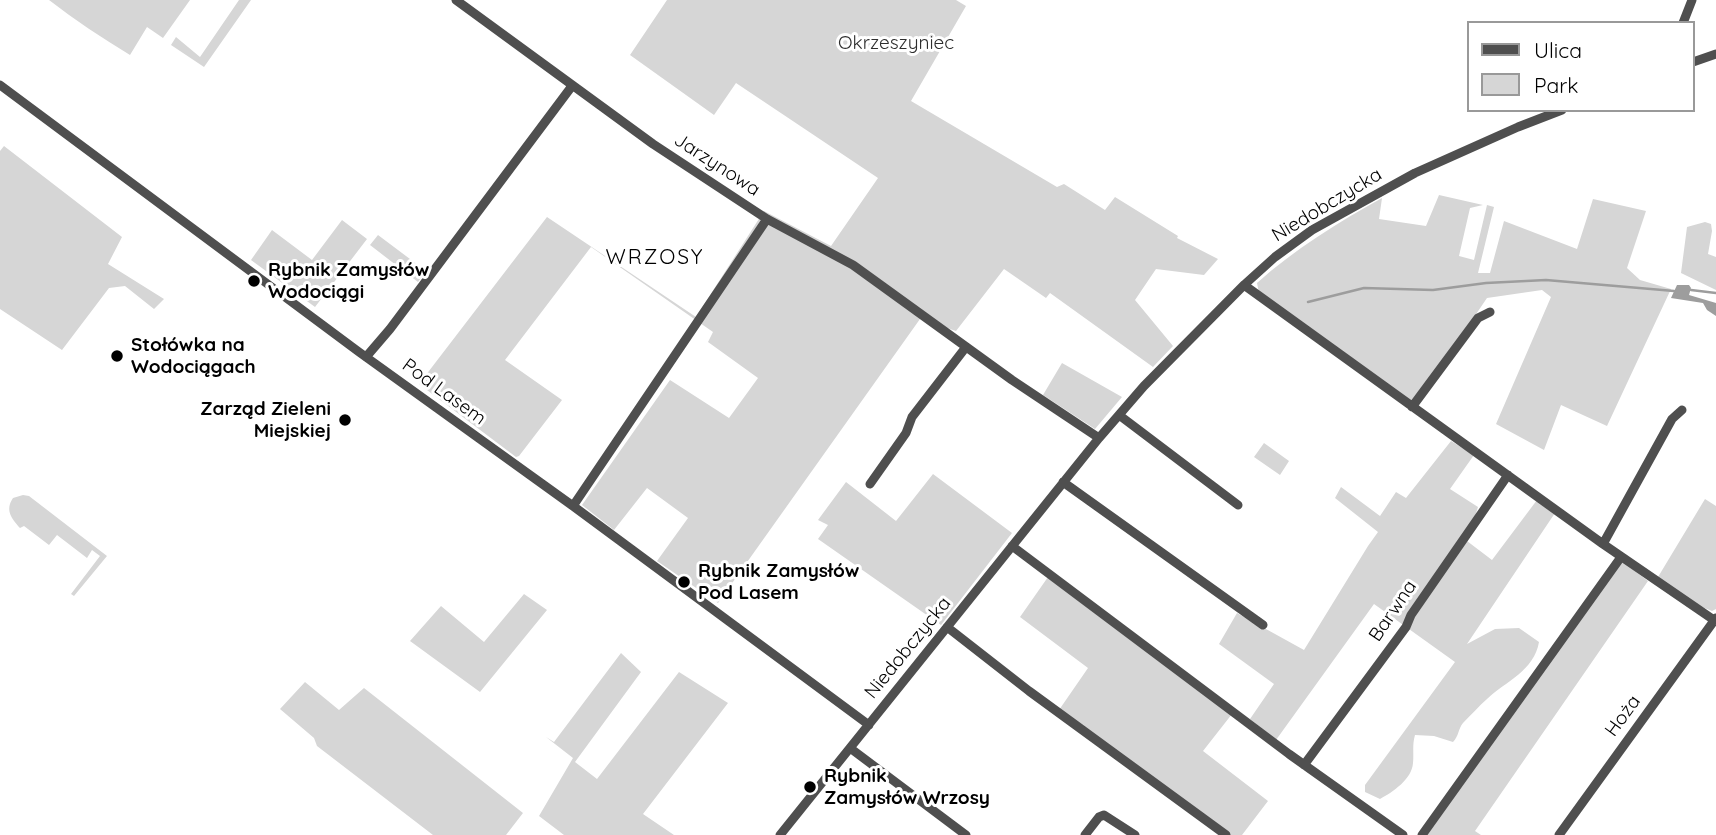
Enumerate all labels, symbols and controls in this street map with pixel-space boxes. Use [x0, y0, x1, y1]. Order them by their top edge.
legend [1468, 21, 1695, 112]
park label: Okrzeszyniec [838, 32, 954, 54]
text: Ulica [1534, 37, 1582, 63]
text: Park [1534, 72, 1578, 98]
street label: Jarzynowa [670, 129, 764, 201]
street label: Niedobczycka [1268, 163, 1386, 247]
district label: WRZOSY [606, 245, 704, 271]
place label: Rybnik Zamysłów Wodociągi [268, 259, 429, 303]
marker: Rybnik Zamysłów Wodociągi [246, 273, 262, 289]
place label: Stołówka na Wodociągach [131, 334, 256, 378]
marker: Stołówka na Wodociągach [109, 348, 125, 364]
street label: Pod Lasem [398, 354, 490, 430]
place label: Zarząd Zieleni Miejskiej [200, 398, 331, 442]
marker: Zarząd Zieleni Miejskiej [337, 412, 353, 428]
place label: Rybnik Zamysłów Pod Lasem [698, 560, 859, 604]
marker: Rybnik Zamysłów Pod Lasem [676, 574, 692, 590]
street label: Barwna [1364, 576, 1422, 646]
street label: Niedobczycka [860, 593, 956, 703]
street label: Hoża [1600, 691, 1646, 741]
place label: Rybnik Zamysłów Wrzosy [824, 765, 990, 809]
marker: Rybnik Zamysłów Wrzosy [802, 779, 818, 795]

